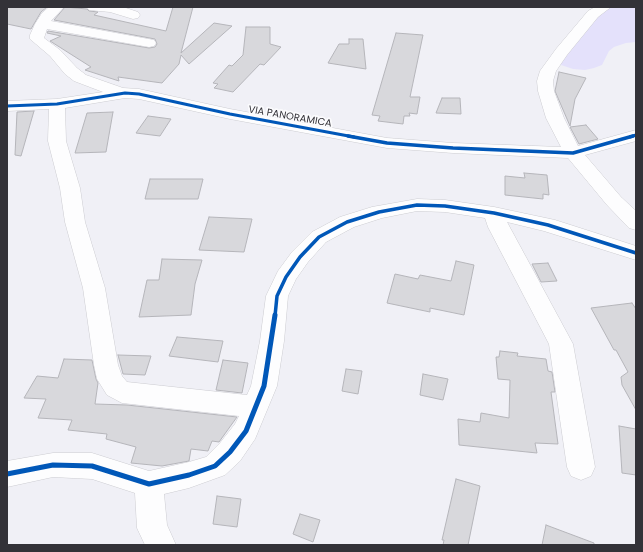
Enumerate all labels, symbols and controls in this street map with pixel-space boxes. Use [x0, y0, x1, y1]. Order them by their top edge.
street label: VIA PANORAMICA [247, 104, 333, 130]

